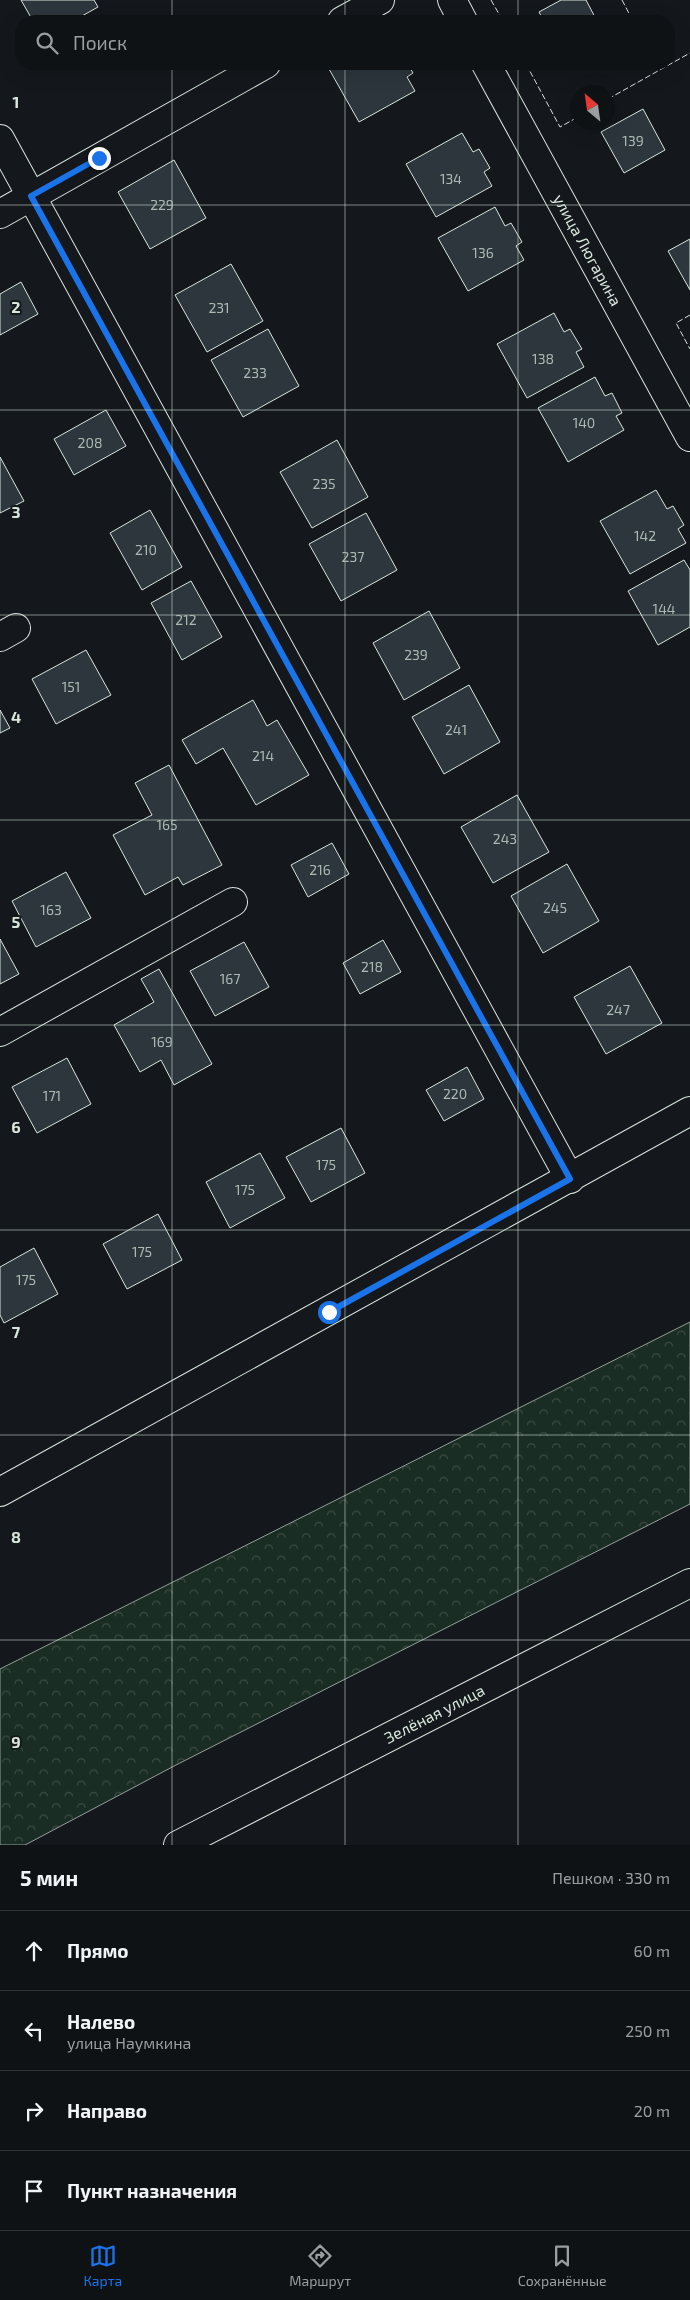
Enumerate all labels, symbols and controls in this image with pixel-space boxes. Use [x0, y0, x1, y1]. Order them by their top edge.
search box [15, 15, 675, 70]
icon: search [33, 29, 61, 57]
text: Поиск [73, 31, 127, 54]
north arrow [570, 85, 615, 130]
text: 1 [13, 92, 19, 111]
house number: 139 [622, 132, 644, 149]
route end [88, 147, 111, 170]
house number: 134 [440, 170, 462, 187]
street label: улица Люгарина [549, 191, 626, 309]
house number: 229 [150, 196, 174, 213]
house number: 136 [472, 244, 494, 261]
text: 2 [11, 297, 21, 316]
house number: 231 [208, 299, 230, 316]
house number: 138 [532, 350, 554, 367]
house number: 233 [243, 364, 267, 381]
house number: 140 [573, 414, 595, 431]
house number: 208 [78, 434, 102, 451]
house number: 235 [312, 475, 336, 492]
text: 3 [11, 502, 21, 521]
house number: 142 [634, 527, 656, 544]
house number: 210 [135, 541, 157, 558]
house number: 237 [342, 548, 364, 565]
house number: 144 [653, 600, 675, 617]
house number: 212 [175, 611, 197, 628]
house number: 239 [404, 646, 428, 663]
house number: 151 [62, 678, 80, 695]
text: 4 [11, 707, 21, 726]
house number: 241 [445, 721, 467, 738]
house number: 214 [252, 747, 274, 764]
house number: 165 [156, 816, 178, 833]
house number: 243 [493, 830, 517, 847]
house number: 216 [309, 861, 331, 878]
house number: 245 [543, 899, 567, 916]
house number: 163 [40, 901, 62, 918]
text: 5 [12, 912, 21, 931]
house number: 218 [361, 958, 383, 975]
house number: 167 [220, 970, 240, 987]
house number: 247 [606, 1001, 630, 1018]
house number: 169 [151, 1033, 173, 1050]
house number: 220 [443, 1085, 467, 1102]
house number: 171 [43, 1087, 61, 1104]
text: 6 [11, 1117, 21, 1136]
house number: 175 [316, 1156, 336, 1173]
house number: 175 [235, 1181, 255, 1198]
house number: 175 [132, 1243, 152, 1260]
house number: 175 [16, 1271, 36, 1288]
route start [318, 1301, 341, 1324]
text: 7 [12, 1322, 21, 1341]
text: 8 [11, 1527, 21, 1546]
street label: Зелёная улица [381, 1680, 488, 1747]
text: 9 [11, 1732, 21, 1751]
text: 5 мин [20, 1865, 78, 1890]
text: Пешком · 330 m [552, 1868, 670, 1887]
icon: ahead [20, 1937, 48, 1965]
text: Прямо [67, 1939, 129, 1962]
text: 60 m [634, 1941, 670, 1960]
text: Налево [67, 2010, 135, 2033]
icon: left [20, 2017, 48, 2045]
text: 250 m [625, 2021, 670, 2040]
text: улица Наумкина [67, 2033, 191, 2052]
icon: right [20, 2097, 48, 2125]
text: Направо [67, 2099, 147, 2122]
text: 20 m [634, 2101, 670, 2120]
icon: arrive [20, 2177, 48, 2205]
text: Пункт назначения [67, 2179, 237, 2202]
tab: Карта [83, 2242, 122, 2289]
tab: Маршрут [289, 2242, 351, 2289]
tab: Сохранённые [518, 2242, 607, 2289]

